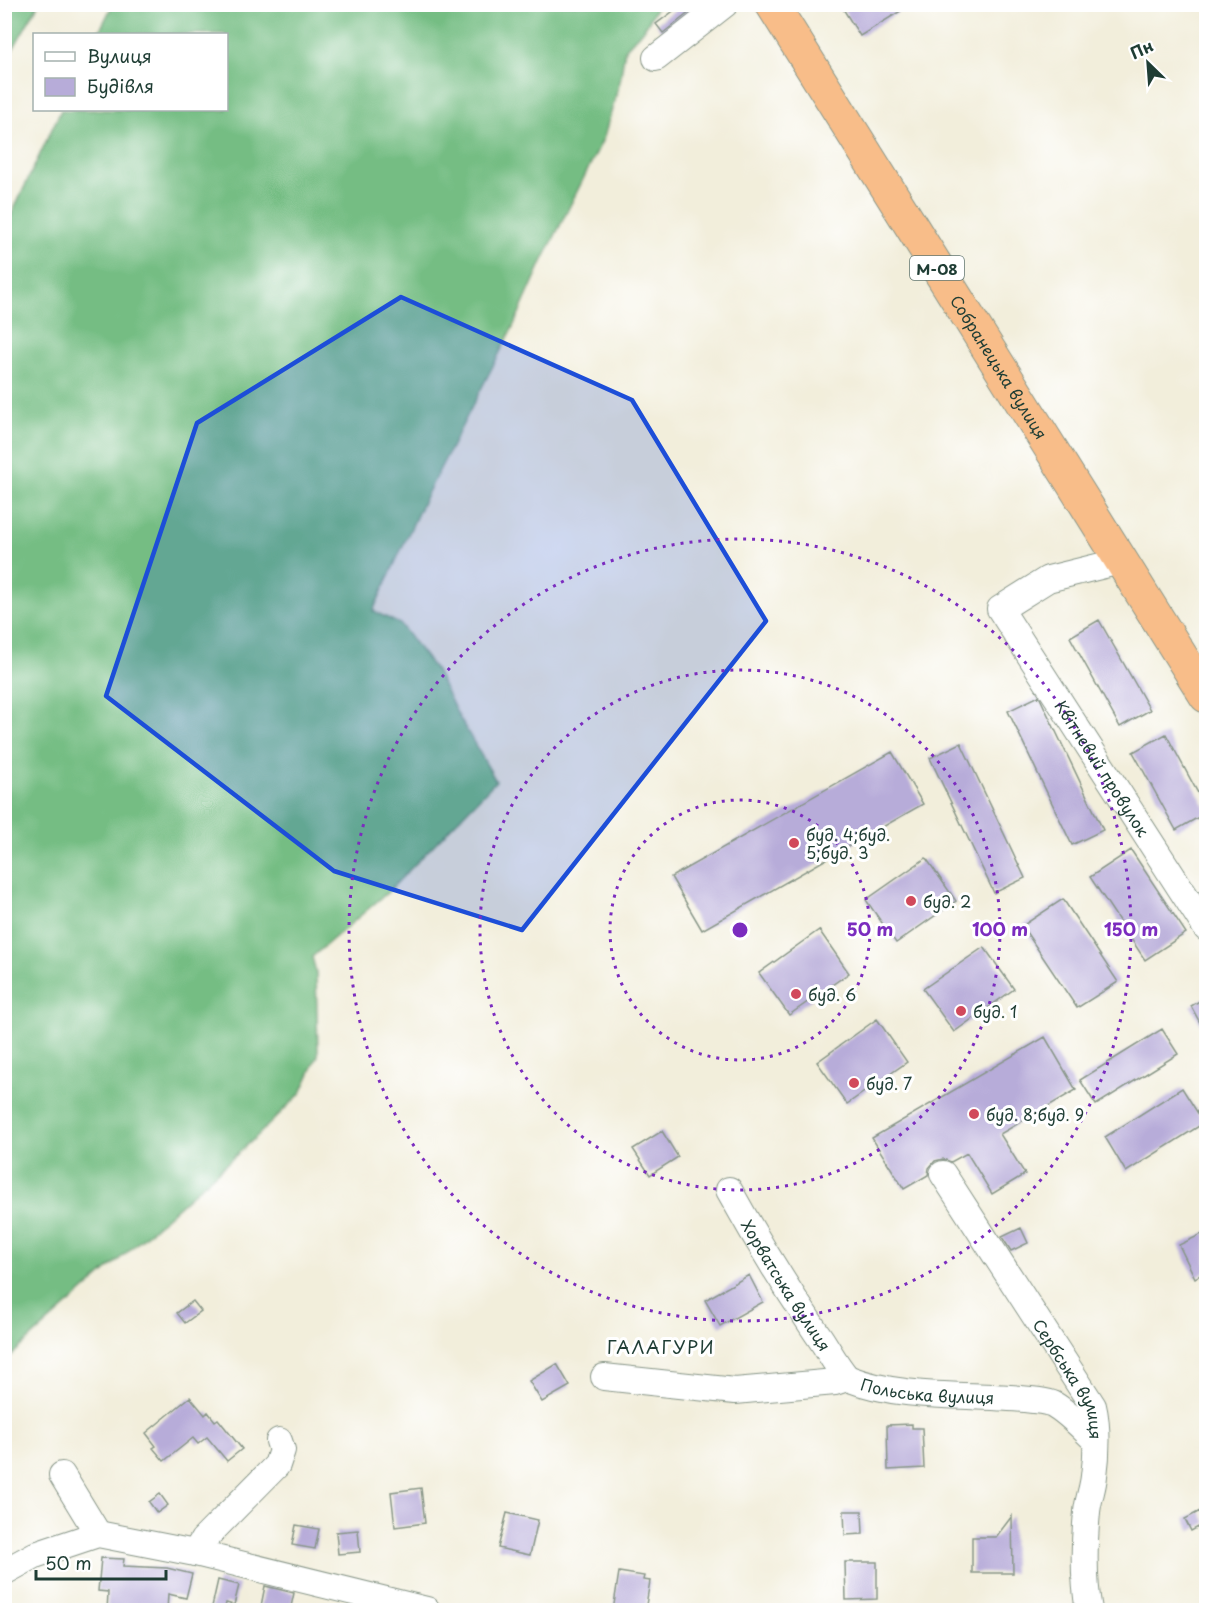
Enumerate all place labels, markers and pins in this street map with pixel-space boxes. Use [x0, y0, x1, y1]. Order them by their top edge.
place label: буд. 4;буд. 5;буд. 3 [806, 822, 890, 864]
marker: буд. 4;буд. 5;буд. 3 [787, 836, 801, 850]
place label: буд. 2 [923, 889, 971, 913]
marker: буд. 2 [904, 894, 918, 908]
centre of rings [730, 920, 750, 940]
place label: буд. 6 [808, 982, 856, 1006]
marker: буд. 6 [789, 987, 803, 1001]
place label: буд. 1 [973, 999, 1017, 1023]
marker: буд. 1 [954, 1004, 968, 1018]
place label: буд. 7 [866, 1071, 912, 1095]
marker: буд. 7 [847, 1076, 861, 1090]
place label: буд. 8;буд. 9 [986, 1102, 1084, 1126]
marker: буд. 8;буд. 9 [967, 1107, 981, 1121]

